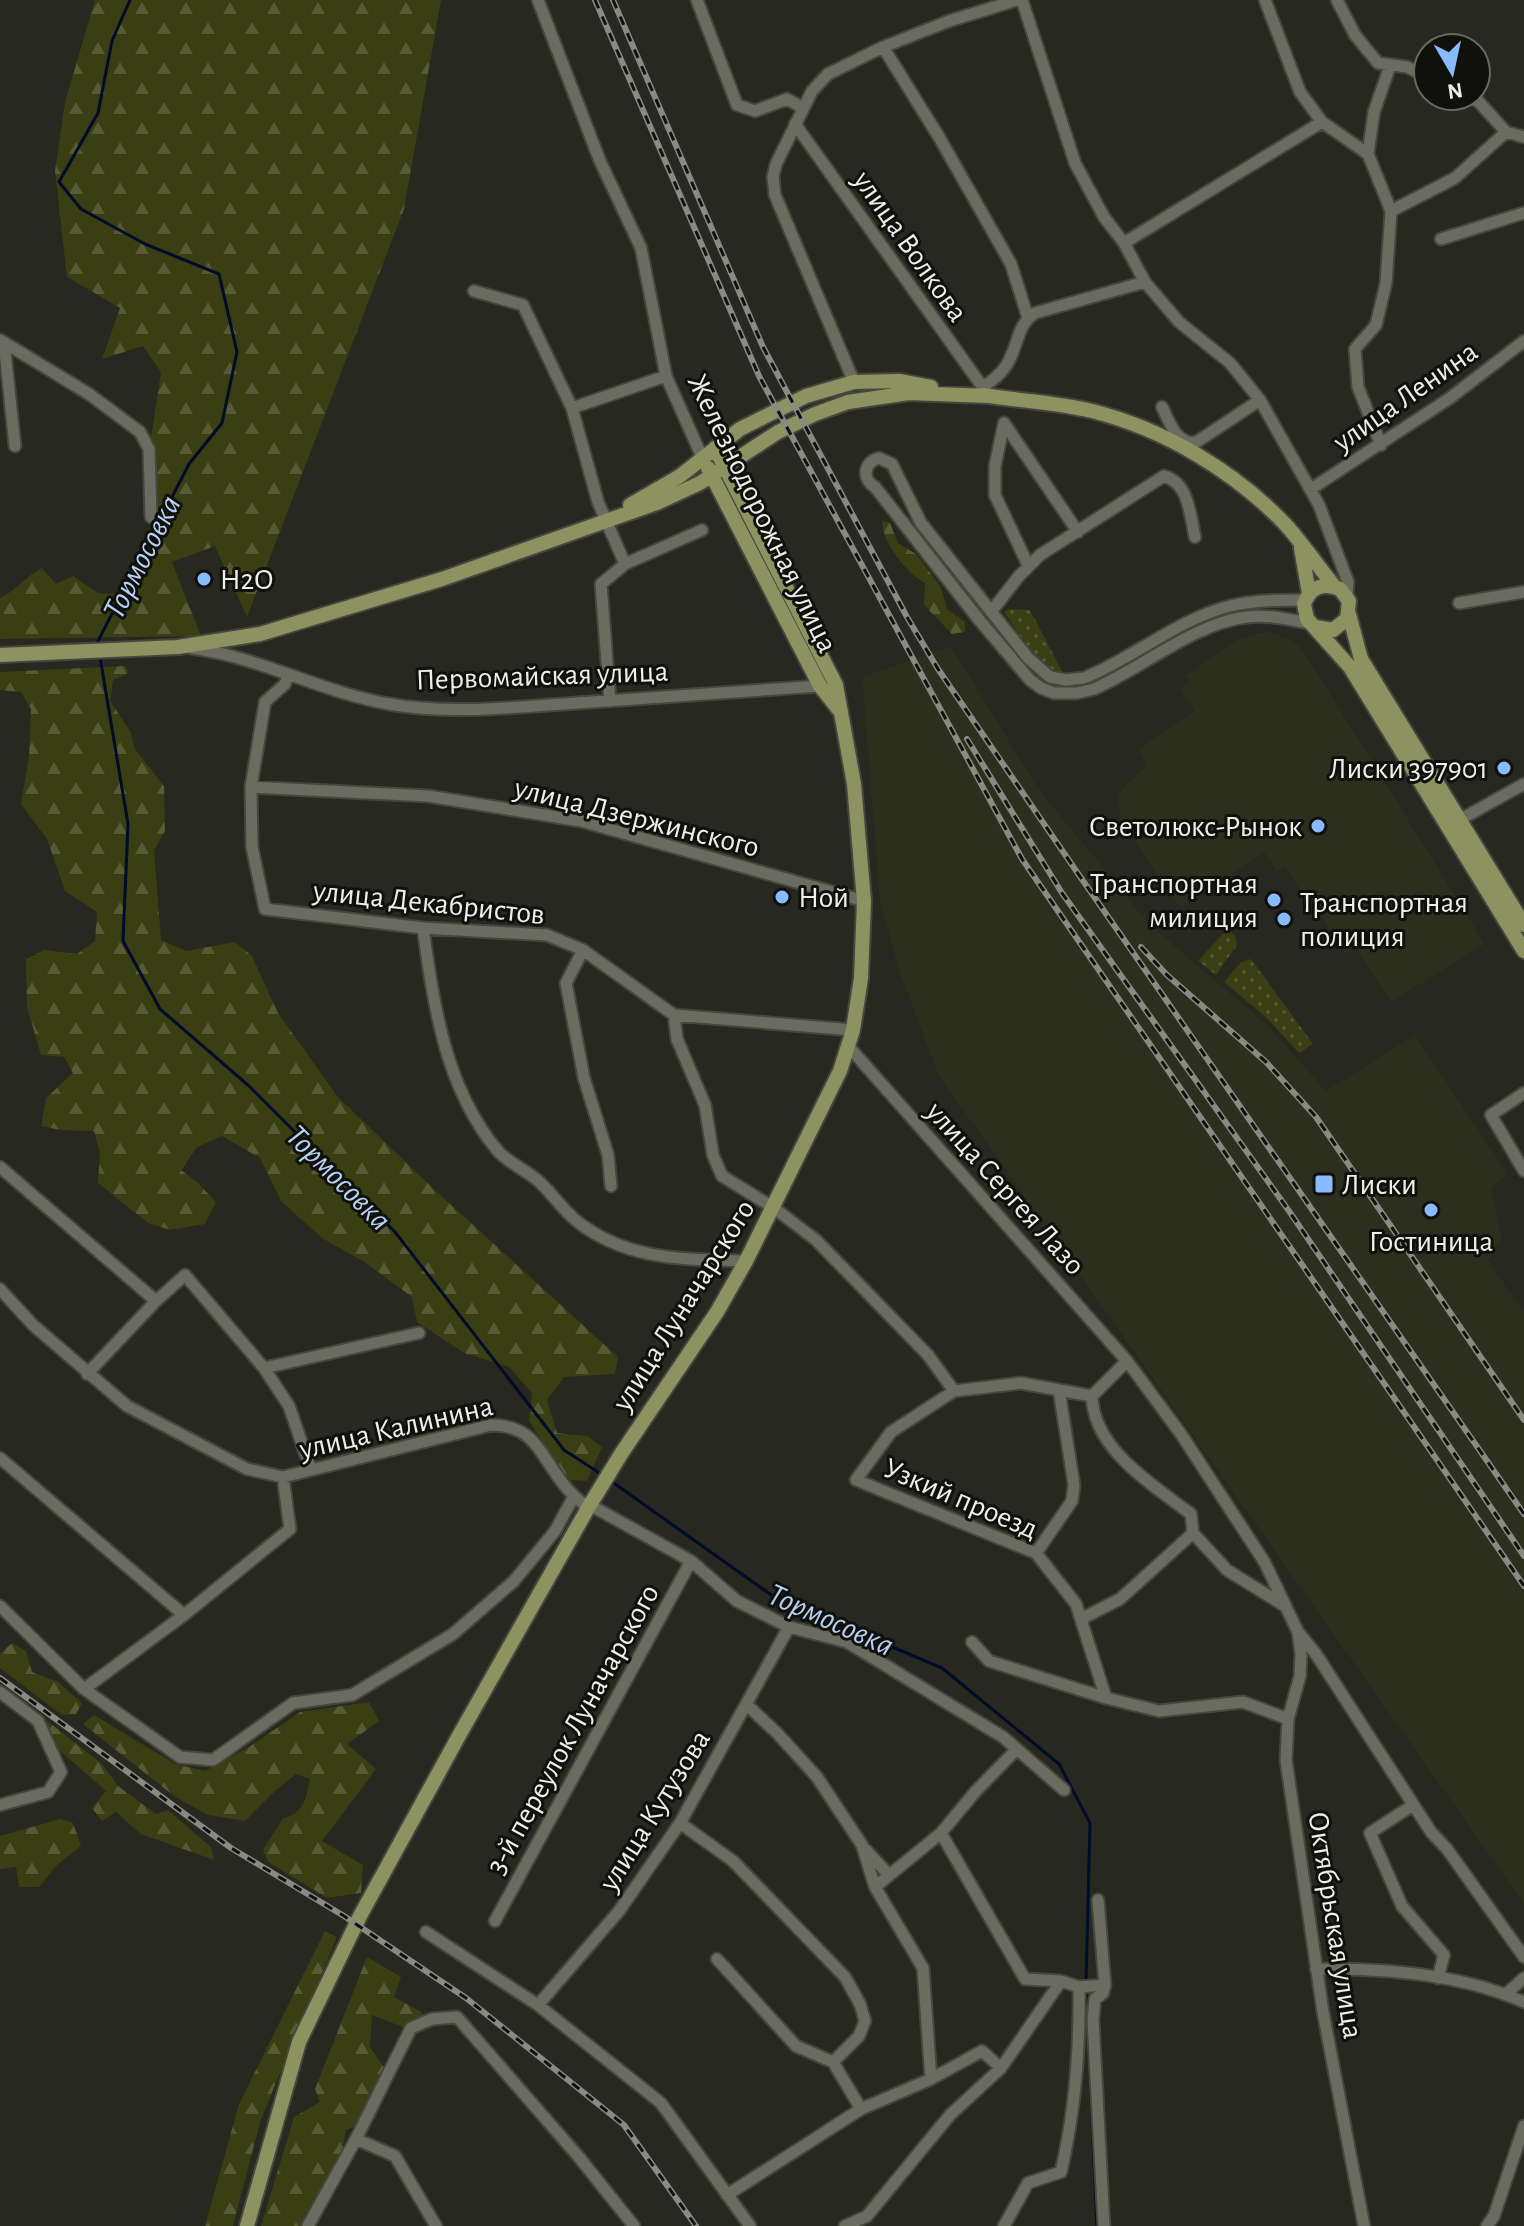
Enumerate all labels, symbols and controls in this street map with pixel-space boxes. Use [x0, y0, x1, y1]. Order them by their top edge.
north arrow [1412, 32, 1492, 112]
text: N [1446, 79, 1464, 103]
street label: улица Волкова [847, 165, 973, 327]
street label: улица Ленина [1327, 336, 1483, 458]
street label: Железнодорожная улица [682, 370, 843, 657]
water label: Тормосовка [97, 491, 187, 625]
place label: H2O [220, 565, 273, 595]
marker: H2O [195, 570, 213, 588]
street label: Первомайская улица [415, 657, 669, 695]
place label: Лиски 397901 [1329, 754, 1488, 784]
marker: Лиски 397901 [1495, 759, 1513, 777]
street label: улица Дзержинского [510, 773, 762, 863]
place label: Светолюкс-Рынок [1089, 812, 1302, 842]
marker: Светолюкс-Рынок [1309, 817, 1327, 835]
place label: Транспортная милиция [1090, 869, 1258, 933]
street label: улица Декабристов [311, 876, 546, 930]
place label: Ной [798, 883, 849, 913]
marker: Ной [773, 888, 791, 906]
place label: Транспортная полиция [1300, 888, 1468, 952]
marker: Транспортная милиция [1265, 891, 1283, 909]
marker: Транспортная полиция [1275, 910, 1293, 928]
street label: улица Сергея Лазо [920, 1096, 1090, 1281]
water label: Тормосовка [279, 1119, 397, 1237]
place label: Лиски [1342, 1170, 1417, 1200]
marker: Лиски [1313, 1173, 1335, 1195]
street label: улица Луначарского [606, 1195, 761, 1417]
marker: Гостиница [1422, 1201, 1440, 1219]
place label: Гостиница [1369, 1227, 1493, 1257]
street label: улица Калинина [296, 1391, 496, 1465]
street label: Узкий проезд [879, 1453, 1042, 1545]
water label: Тормосовка [763, 1578, 898, 1663]
street label: 3-й переулок Луначарского [481, 1580, 665, 1879]
street label: улица Кутузова [593, 1725, 716, 1897]
street label: Октябрьская улица [1302, 1809, 1368, 2041]

